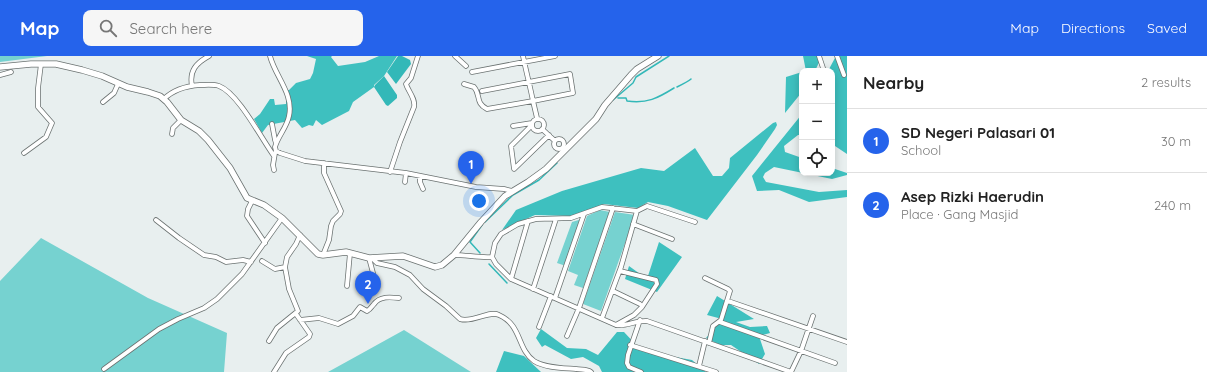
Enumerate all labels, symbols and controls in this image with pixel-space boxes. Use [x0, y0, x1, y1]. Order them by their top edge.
search box [83, 10, 363, 46]
text: Map [20, 16, 59, 40]
icon: search [97, 17, 119, 39]
text: Search here [129, 19, 212, 38]
text: Map [1010, 19, 1039, 37]
text: Directions [1061, 19, 1125, 37]
text: Saved [1147, 19, 1187, 37]
map controls [799, 68, 835, 176]
button: + [799, 68, 835, 104]
text: Nearby [863, 72, 924, 93]
text: 2 results [1141, 74, 1191, 90]
button: − [799, 104, 835, 140]
text: SD Negeri Palasari 01 [901, 123, 1055, 142]
text: 1 [873, 133, 879, 149]
text: 30 m [1161, 133, 1191, 149]
button: locate [799, 140, 835, 176]
text: School [901, 142, 941, 158]
pin: 1 [458, 151, 484, 184]
text: Asep Rizki Haerudin [901, 187, 1044, 206]
your location [469, 191, 489, 211]
text: 2 [872, 197, 880, 213]
text: 240 m [1154, 197, 1191, 213]
text: Place · Gang Masjid [901, 206, 1019, 222]
pin: 2 [355, 271, 381, 304]

